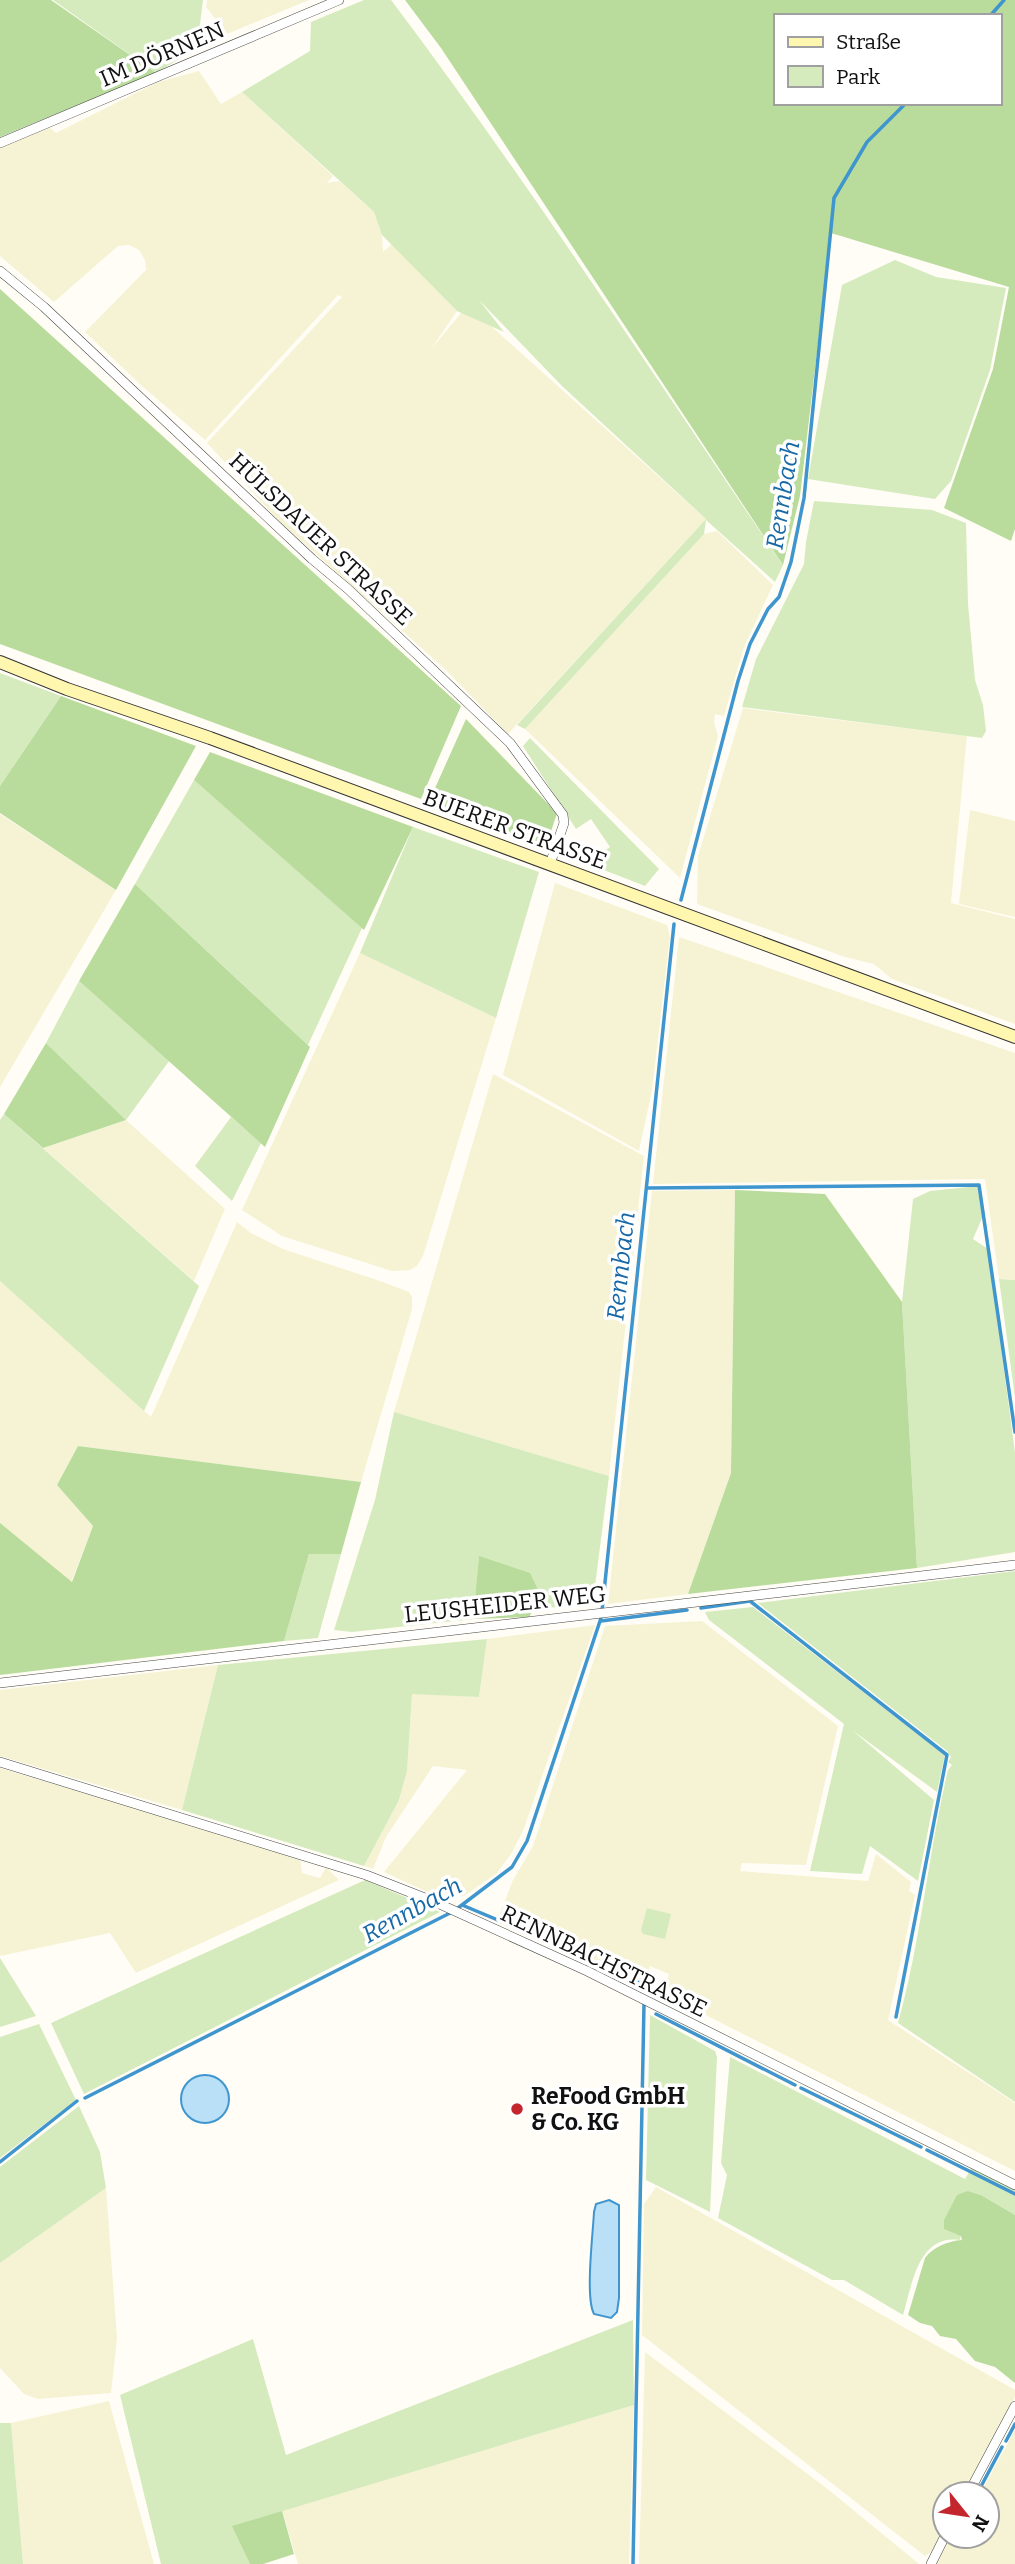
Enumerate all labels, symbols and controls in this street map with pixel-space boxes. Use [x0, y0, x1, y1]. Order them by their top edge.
legend [774, 14, 1001, 105]
street label: IM DÖRNEN [95, 15, 229, 93]
text: Straße [836, 29, 901, 55]
text: Park [836, 64, 880, 90]
water label: Rennbach [761, 439, 805, 551]
street label: HÜLSDAUER STRASSE [224, 447, 418, 631]
street label: BUERER STRASSE [419, 783, 611, 875]
water label: Rennbach [601, 1210, 641, 1322]
street label: LEUSHEIDER WEG [403, 1579, 607, 1629]
water label: Rennbach [358, 1871, 466, 1949]
street label: RENNBACHSTRASSE [496, 1899, 712, 2023]
place label: ReFood GmbH & Co. KG [531, 2082, 685, 2136]
marker: ReFood GmbH & Co. KG [509, 2101, 525, 2117]
north arrow [931, 2480, 1001, 2550]
text: N [966, 2511, 994, 2536]

